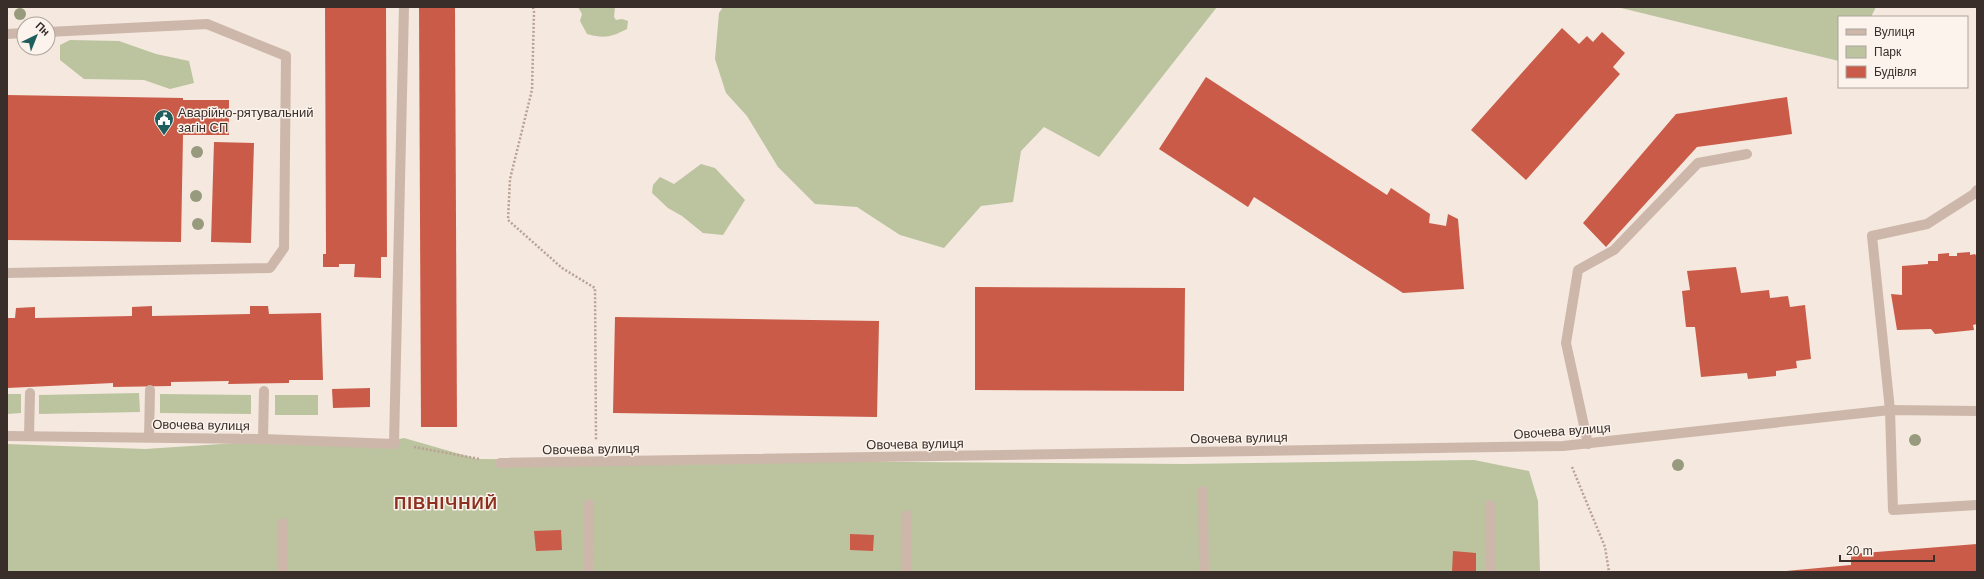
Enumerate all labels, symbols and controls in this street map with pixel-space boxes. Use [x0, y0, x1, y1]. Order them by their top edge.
north arrow [16, 16, 56, 56]
legend [1838, 16, 1968, 88]
text: Пн [33, 19, 52, 38]
text: Вулиця [1874, 25, 1915, 39]
text: Парк [1874, 45, 1902, 59]
text: Будівля [1874, 65, 1916, 79]
place label: Аварійно-рятувальний загін СП [178, 105, 314, 135]
public building icon: Аварійно-рятувальний загін СП [153, 108, 175, 136]
street label: Овочева вулиця [152, 417, 250, 433]
street label: Овочева вулиця [1513, 420, 1611, 442]
street label: Овочева вулиця [1190, 430, 1288, 446]
street label: Овочева вулиця [866, 436, 964, 452]
street label: Овочева вулиця [542, 441, 640, 457]
district label: ПІВНІЧНИЙ [394, 494, 498, 513]
scale bar [1840, 537, 1934, 563]
text: 20 m [1846, 544, 1873, 558]

